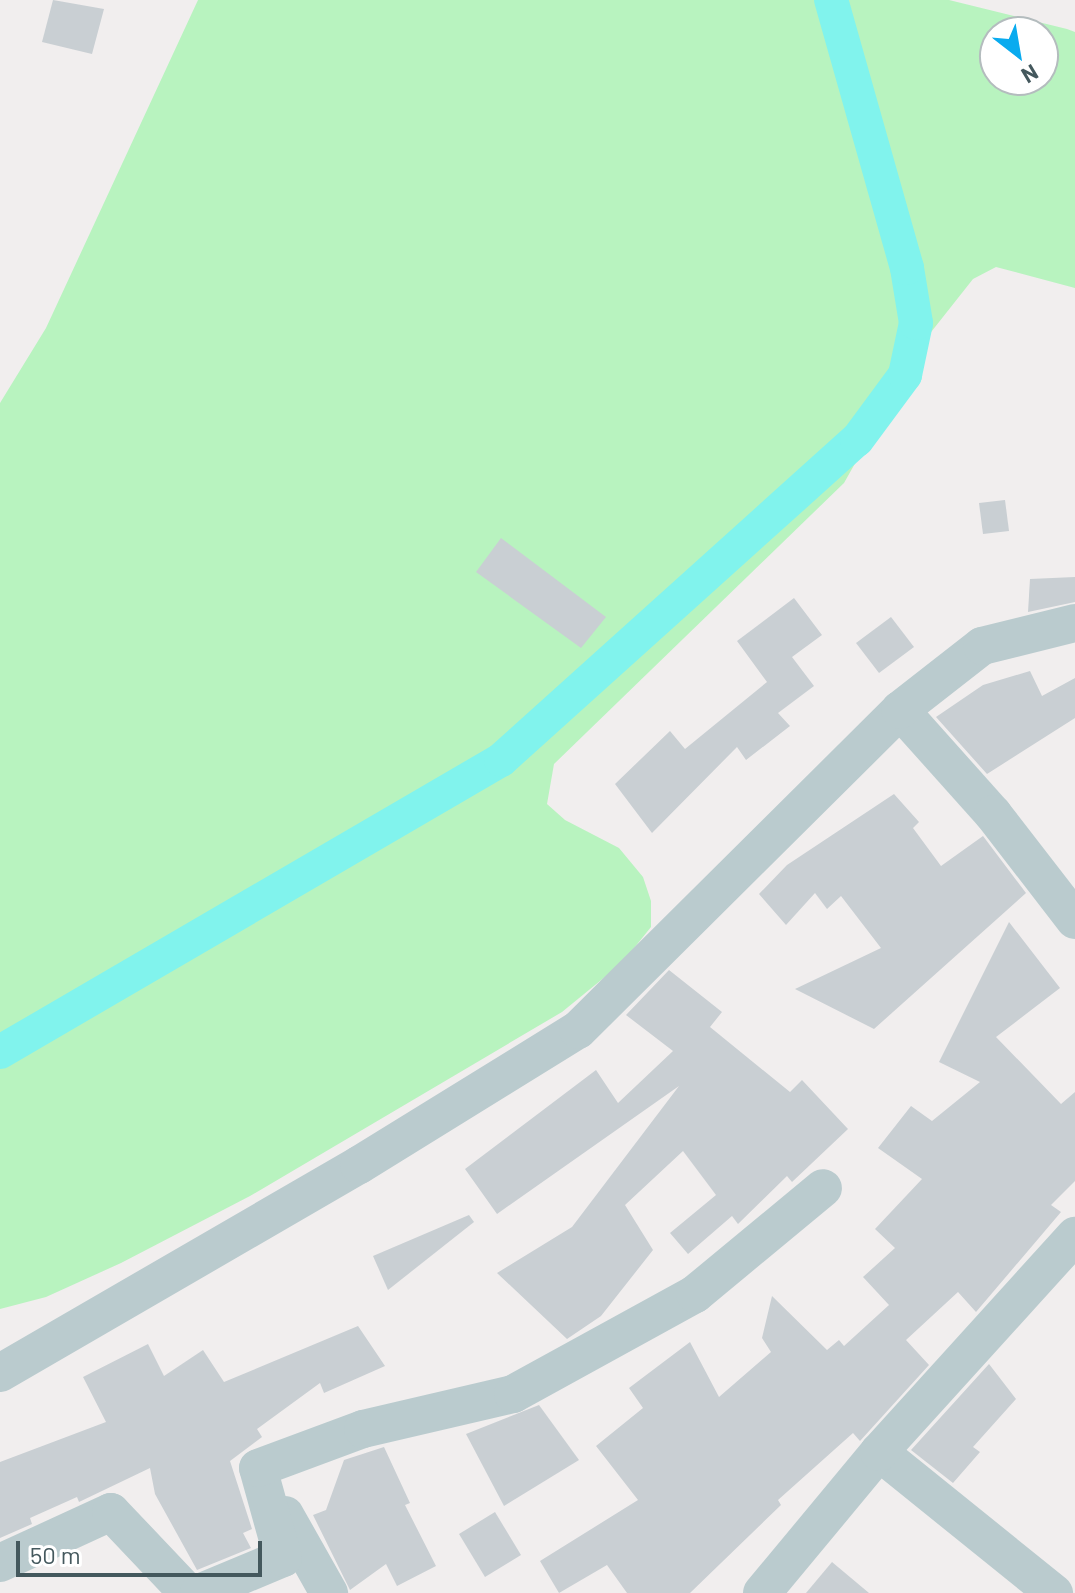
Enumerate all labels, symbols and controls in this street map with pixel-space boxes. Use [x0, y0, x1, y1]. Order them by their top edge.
north arrow [979, 16, 1059, 96]
text: N [1017, 60, 1043, 90]
scale bar [20, 1525, 266, 1575]
text: 50 m [30, 1540, 81, 1569]

